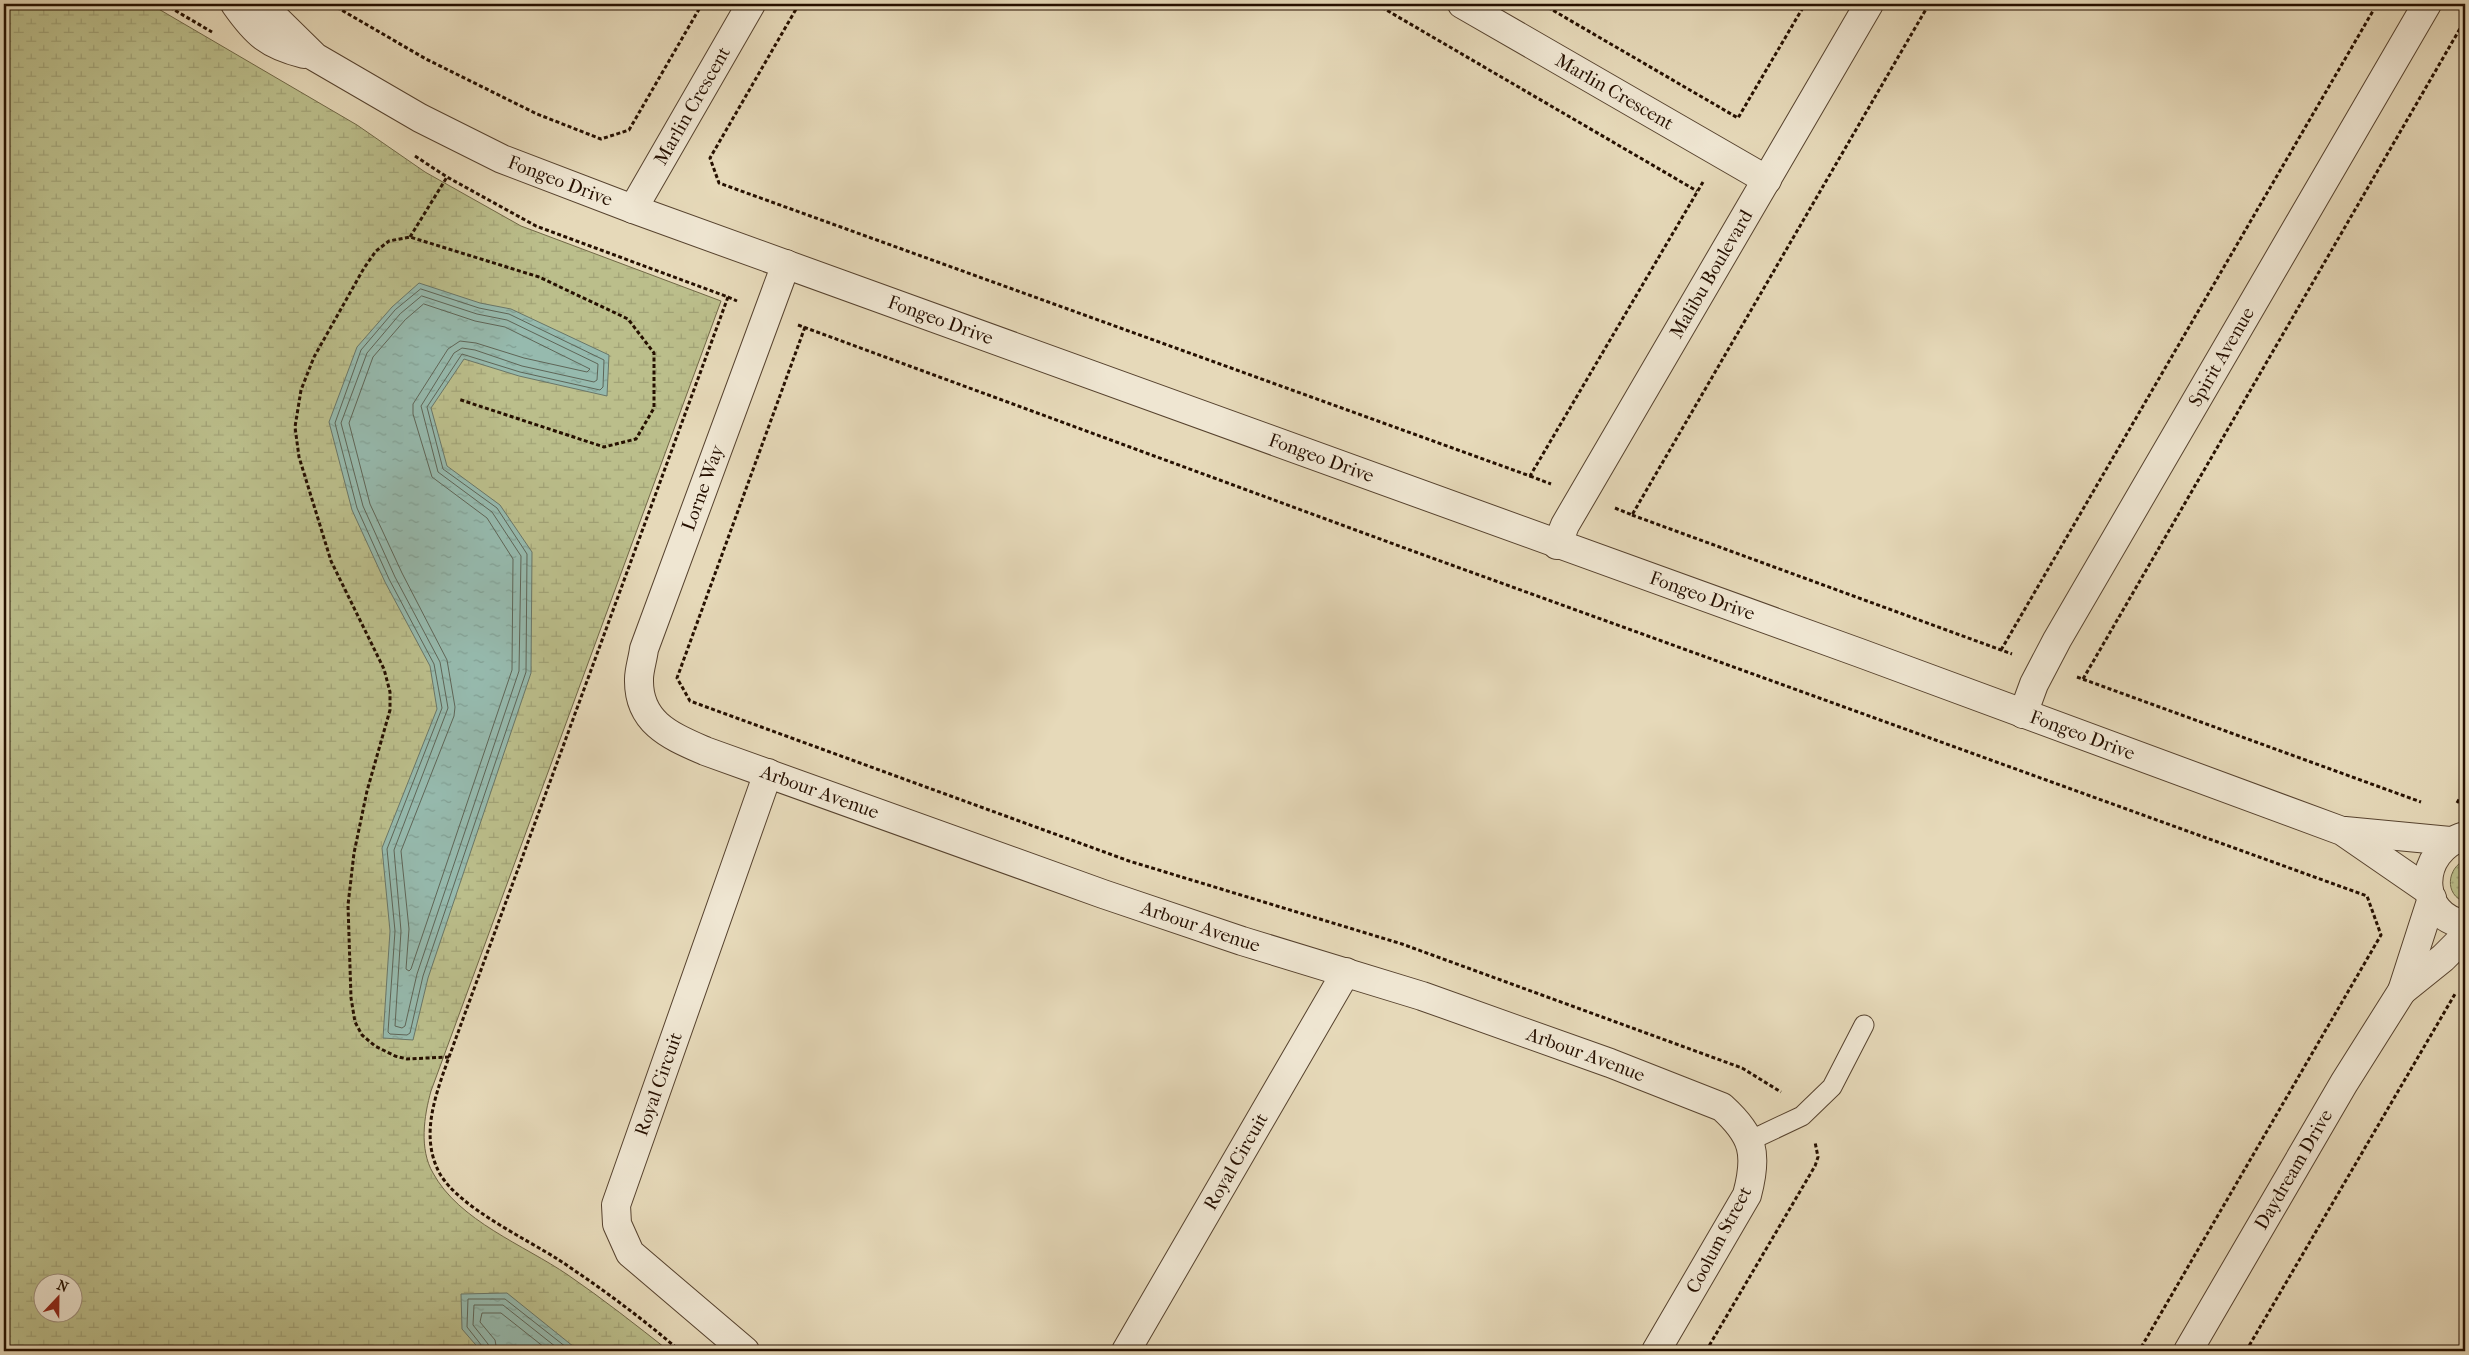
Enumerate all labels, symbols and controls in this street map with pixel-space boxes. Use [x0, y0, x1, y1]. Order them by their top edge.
street label: Marlin Crescent [650, 43, 735, 169]
street label: Marlin Crescent [1551, 49, 1678, 135]
street label: Fongeo Drive [505, 151, 616, 211]
street label: Malibu Boulevard [1665, 205, 1758, 342]
street label: Fongeo Drive [885, 291, 996, 349]
street label: Spirit Avenue [2184, 303, 2259, 411]
street label: Fongeo Drive [1266, 429, 1377, 487]
street label: Lorne Way [677, 441, 729, 534]
street label: Fongeo Drive [1647, 567, 1758, 625]
street label: Fongeo Drive [2027, 706, 2138, 765]
street label: Arbour Avenue [757, 760, 882, 824]
street label: Arbour Avenue [1137, 896, 1263, 957]
street label: Arbour Avenue [1523, 1023, 1648, 1087]
street label: Royal Circuit [630, 1029, 687, 1139]
street label: Daydream Drive [2250, 1105, 2337, 1234]
street label: Royal Circuit [1199, 1109, 1273, 1214]
street label: Coolum Street [1682, 1183, 1756, 1297]
north arrow [32, 1272, 82, 1322]
text: N [55, 1277, 71, 1296]

